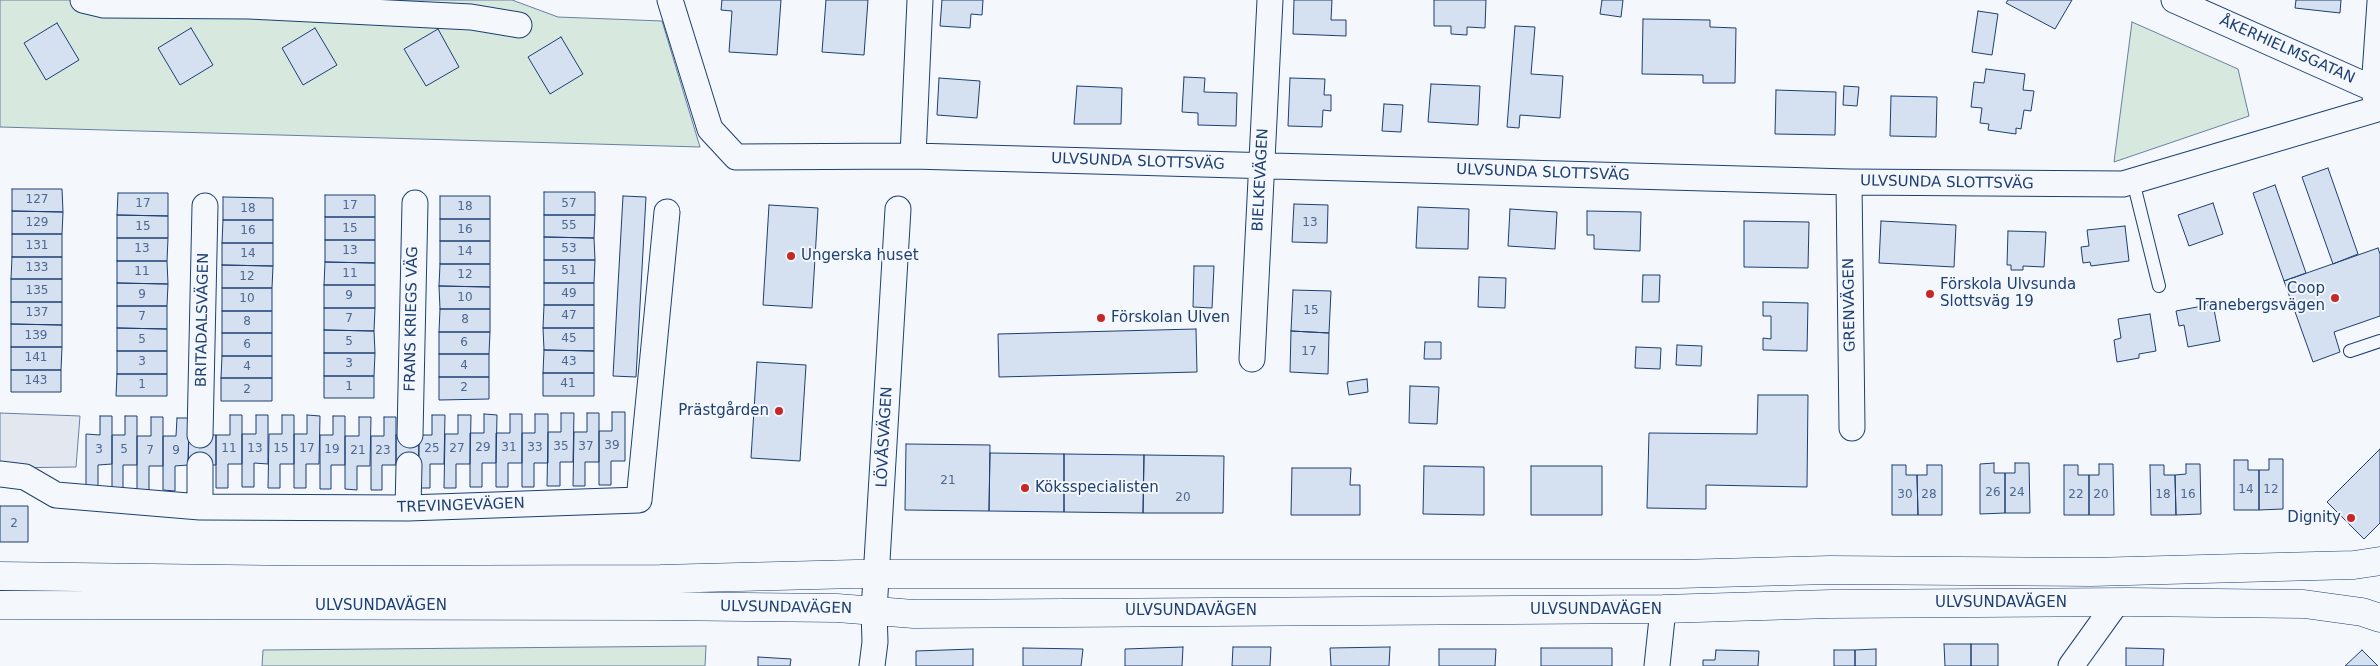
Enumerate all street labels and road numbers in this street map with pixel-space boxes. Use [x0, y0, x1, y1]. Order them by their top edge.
street label: ÅKERHIELMSGATAN [2217, 12, 2357, 88]
street label: BIELKEVÄGEN [1249, 128, 1273, 232]
street label: ULVSUNDA SLOTTSVÄG [1051, 150, 1225, 174]
street label: ULVSUNDA SLOTTSVÄG [1456, 161, 1630, 185]
street label: ULVSUNDA SLOTTSVÄG [1860, 172, 2034, 194]
street label: FRANS KRIEGS VÄG [402, 246, 422, 392]
street label: BRITADALSVÄGEN [193, 253, 213, 387]
street label: GRENVÄGEN [1840, 258, 1860, 352]
street label: LÖVÅSVÄGEN [873, 386, 897, 488]
street label: TREVINGEVÄGEN [397, 495, 525, 517]
street label: ULVSUNDAVÄGEN [1935, 594, 2067, 612]
street label: ULVSUNDAVÄGEN [315, 597, 447, 615]
street label: ULVSUNDAVÄGEN [720, 598, 852, 618]
street label: ULVSUNDAVÄGEN [1530, 601, 1662, 619]
street label: ULVSUNDAVÄGEN [1125, 602, 1257, 620]

